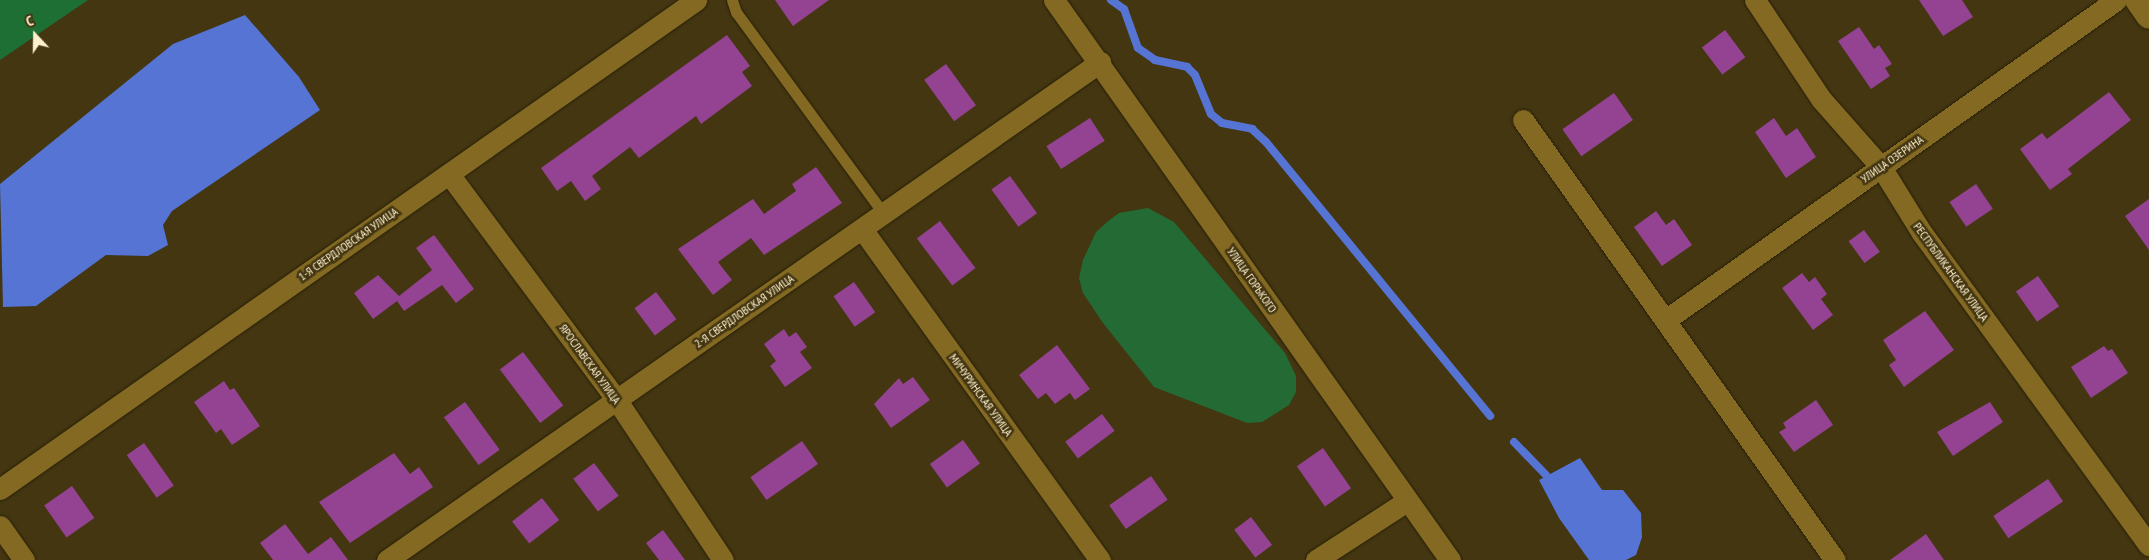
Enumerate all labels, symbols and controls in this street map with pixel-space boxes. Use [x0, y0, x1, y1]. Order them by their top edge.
north arrow [10, 10, 60, 60]
text: С [23, 11, 36, 31]
street label: УЛИЦА ОЗЕРИНА [1858, 132, 1926, 186]
street label: 1-Я СВЕРДЛОВСКАЯ УЛИЦА [295, 204, 401, 284]
street label: РЕСПУБЛИКАНСКАЯ УЛИЦА [1910, 220, 1992, 324]
street label: УЛИЦА ГОРЬКОГО [1224, 244, 1280, 316]
street label: 2-Я СВЕРДЛОВСКАЯ УЛИЦА [691, 271, 797, 351]
street label: ЯРОСЛАВСКАЯ УЛИЦА [556, 321, 624, 407]
street label: МИЧУРИНСКАЯ УЛИЦА [946, 351, 1016, 439]

